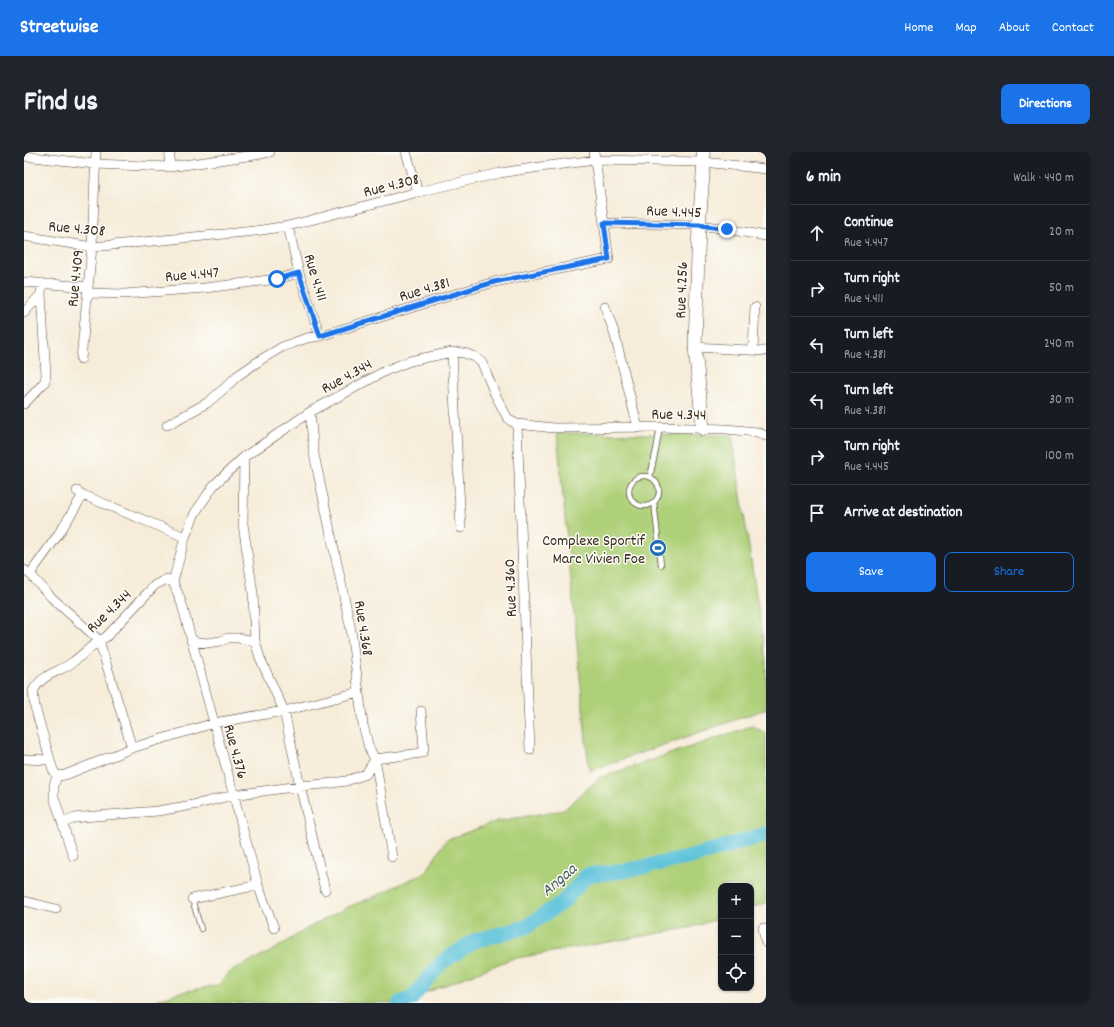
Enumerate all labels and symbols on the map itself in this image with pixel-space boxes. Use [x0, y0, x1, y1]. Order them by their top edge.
street label: Rue 4.308 [361, 168, 422, 204]
street label: Rue 4.445 [646, 200, 702, 225]
street label: Rue 4.308 [47, 216, 106, 243]
route end [718, 220, 736, 238]
street label: Rue 4.409 [62, 249, 91, 308]
street label: Rue 4.411 [297, 251, 333, 304]
street label: Rue 4.256 [670, 261, 695, 319]
street label: Rue 4.447 [164, 262, 220, 289]
route start [268, 270, 286, 288]
street label: Rue 4.381 [397, 272, 453, 309]
street label: Rue 4.344 [318, 354, 377, 401]
street label: Rue 4.344 [651, 404, 707, 427]
place label: Complexe Sportif Marc Vivien Foe [542, 530, 645, 571]
sports icon: Complexe Sportif Marc Vivien Foe [648, 538, 668, 558]
street label: Rue 4.360 [499, 558, 524, 617]
street label: Rue 4.344 [82, 584, 138, 639]
street label: Rue 4.368 [347, 599, 378, 658]
street label: Rue 4.376 [216, 722, 253, 782]
water label: Angaa [537, 858, 584, 904]

